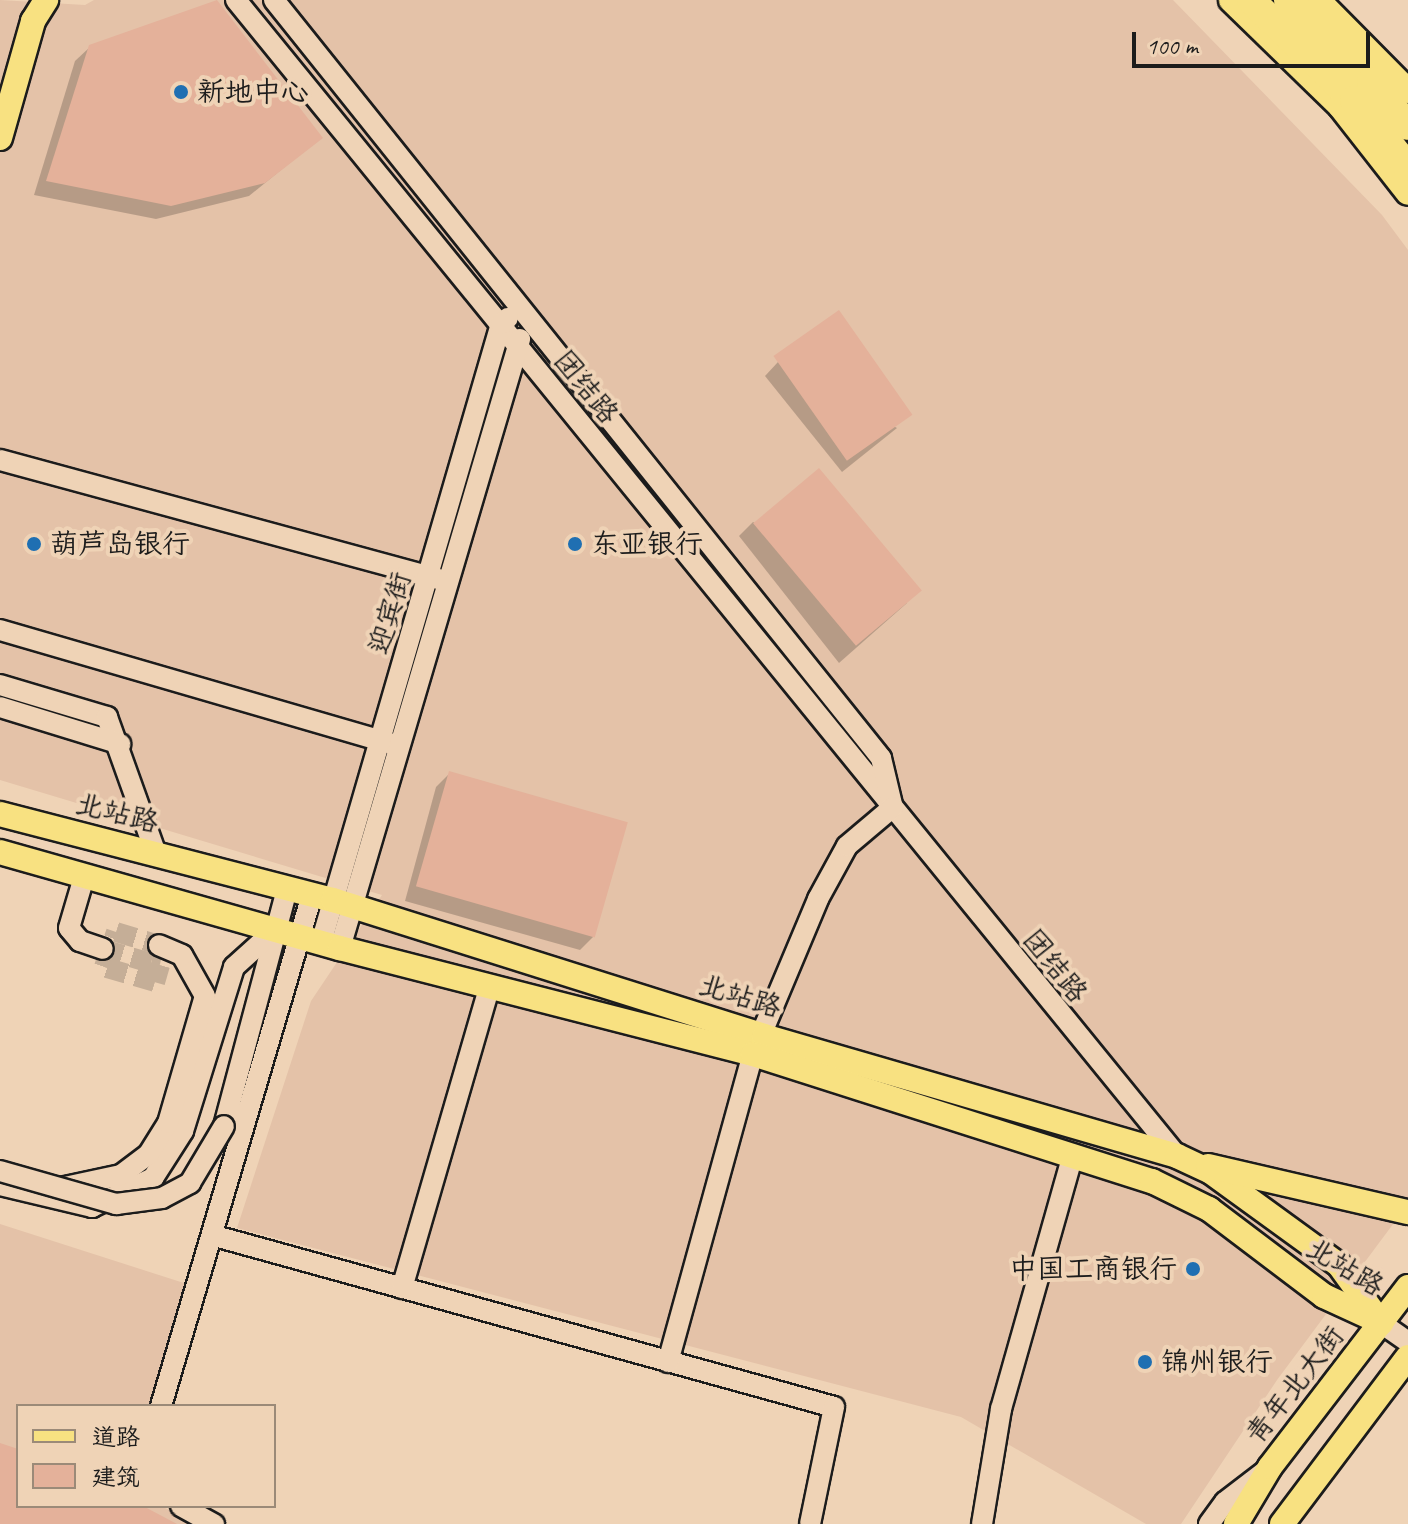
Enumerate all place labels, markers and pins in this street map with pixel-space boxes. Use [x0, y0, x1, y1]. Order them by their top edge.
place label: 新地中心 [197, 75, 309, 109]
marker: 新地中心 [172, 83, 190, 101]
place label: 葫芦岛银行 [50, 527, 190, 561]
place label: 东亚银行 [591, 527, 703, 561]
marker: 葫芦岛银行 [25, 535, 43, 553]
marker: 东亚银行 [566, 535, 584, 553]
place label: 中国工商银行 [1009, 1252, 1177, 1286]
marker: 中国工商银行 [1184, 1260, 1202, 1278]
place label: 锦州银行 [1161, 1345, 1273, 1379]
marker: 锦州银行 [1136, 1353, 1154, 1371]

